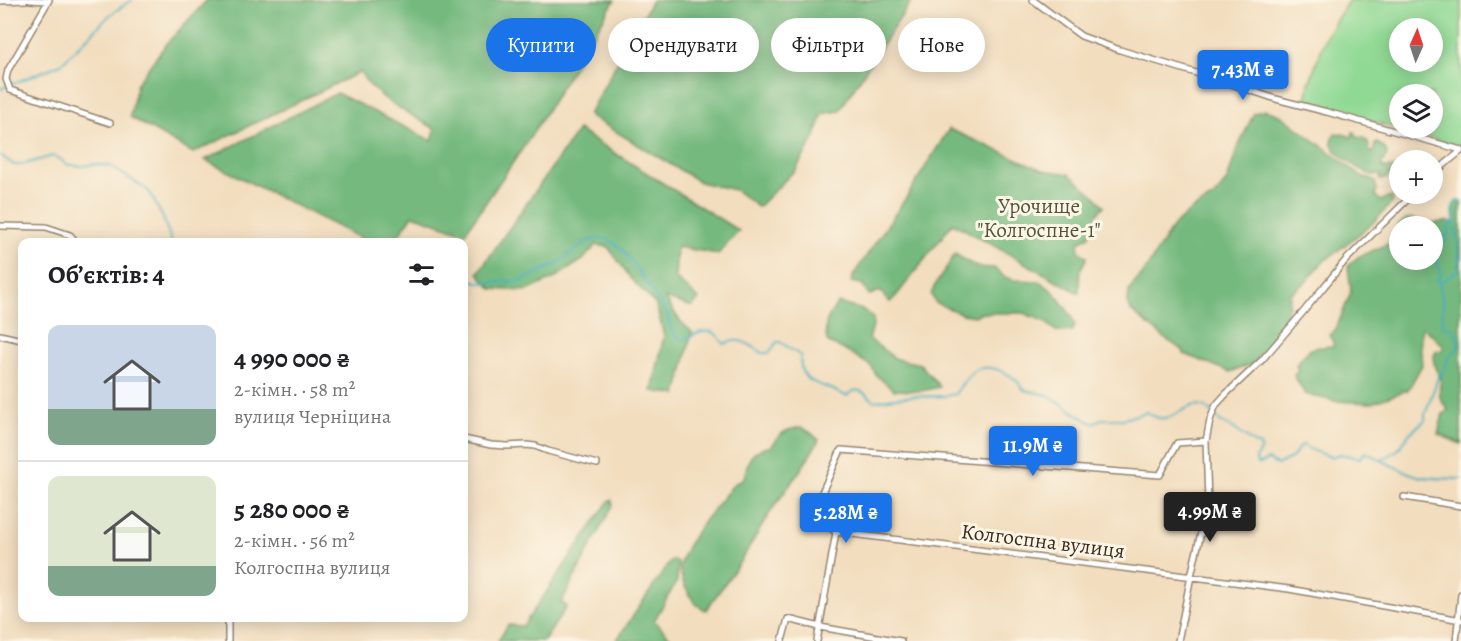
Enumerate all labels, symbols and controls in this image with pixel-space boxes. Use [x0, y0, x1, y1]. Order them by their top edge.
chip: Купити [486, 18, 596, 72]
chip: Орендувати [608, 18, 759, 72]
chip: Фільтри [771, 18, 886, 72]
chip: Нове [898, 18, 985, 72]
north arrow [1389, 18, 1443, 72]
map controls [1389, 18, 1443, 270]
pin: 7.43M ₴ [1188, 50, 1298, 101]
text: 7.43M ₴ [1211, 56, 1275, 83]
button: layers [1389, 84, 1443, 138]
button: + [1389, 150, 1443, 204]
park label: Урочище "Колгоспне-1" [977, 192, 1101, 244]
button: − [1389, 216, 1443, 270]
text: Об’єктів: 4 [48, 257, 165, 292]
icon: filters [405, 258, 438, 291]
text: 4 990 000 ₴ [234, 341, 350, 376]
icon: home [96, 349, 168, 421]
text: 2-кімн. · 58 m² [234, 376, 355, 403]
text: вулиця Черніцина [234, 403, 391, 430]
pin: 11.9M ₴ [978, 426, 1088, 477]
text: 11.9M ₴ [1003, 432, 1063, 459]
text: 5 280 000 ₴ [234, 492, 350, 527]
pin: 4.99M ₴ [1155, 492, 1265, 543]
pin: 5.28M ₴ [791, 493, 901, 544]
text: 4.99M ₴ [1178, 498, 1242, 525]
text: 5.28M ₴ [814, 499, 878, 526]
icon: home [96, 500, 168, 572]
street label: Колгоспна вулиця [960, 517, 1126, 565]
text: 2-кімн. · 56 m² [234, 527, 355, 554]
text: Колгоспна вулиця [234, 554, 391, 581]

